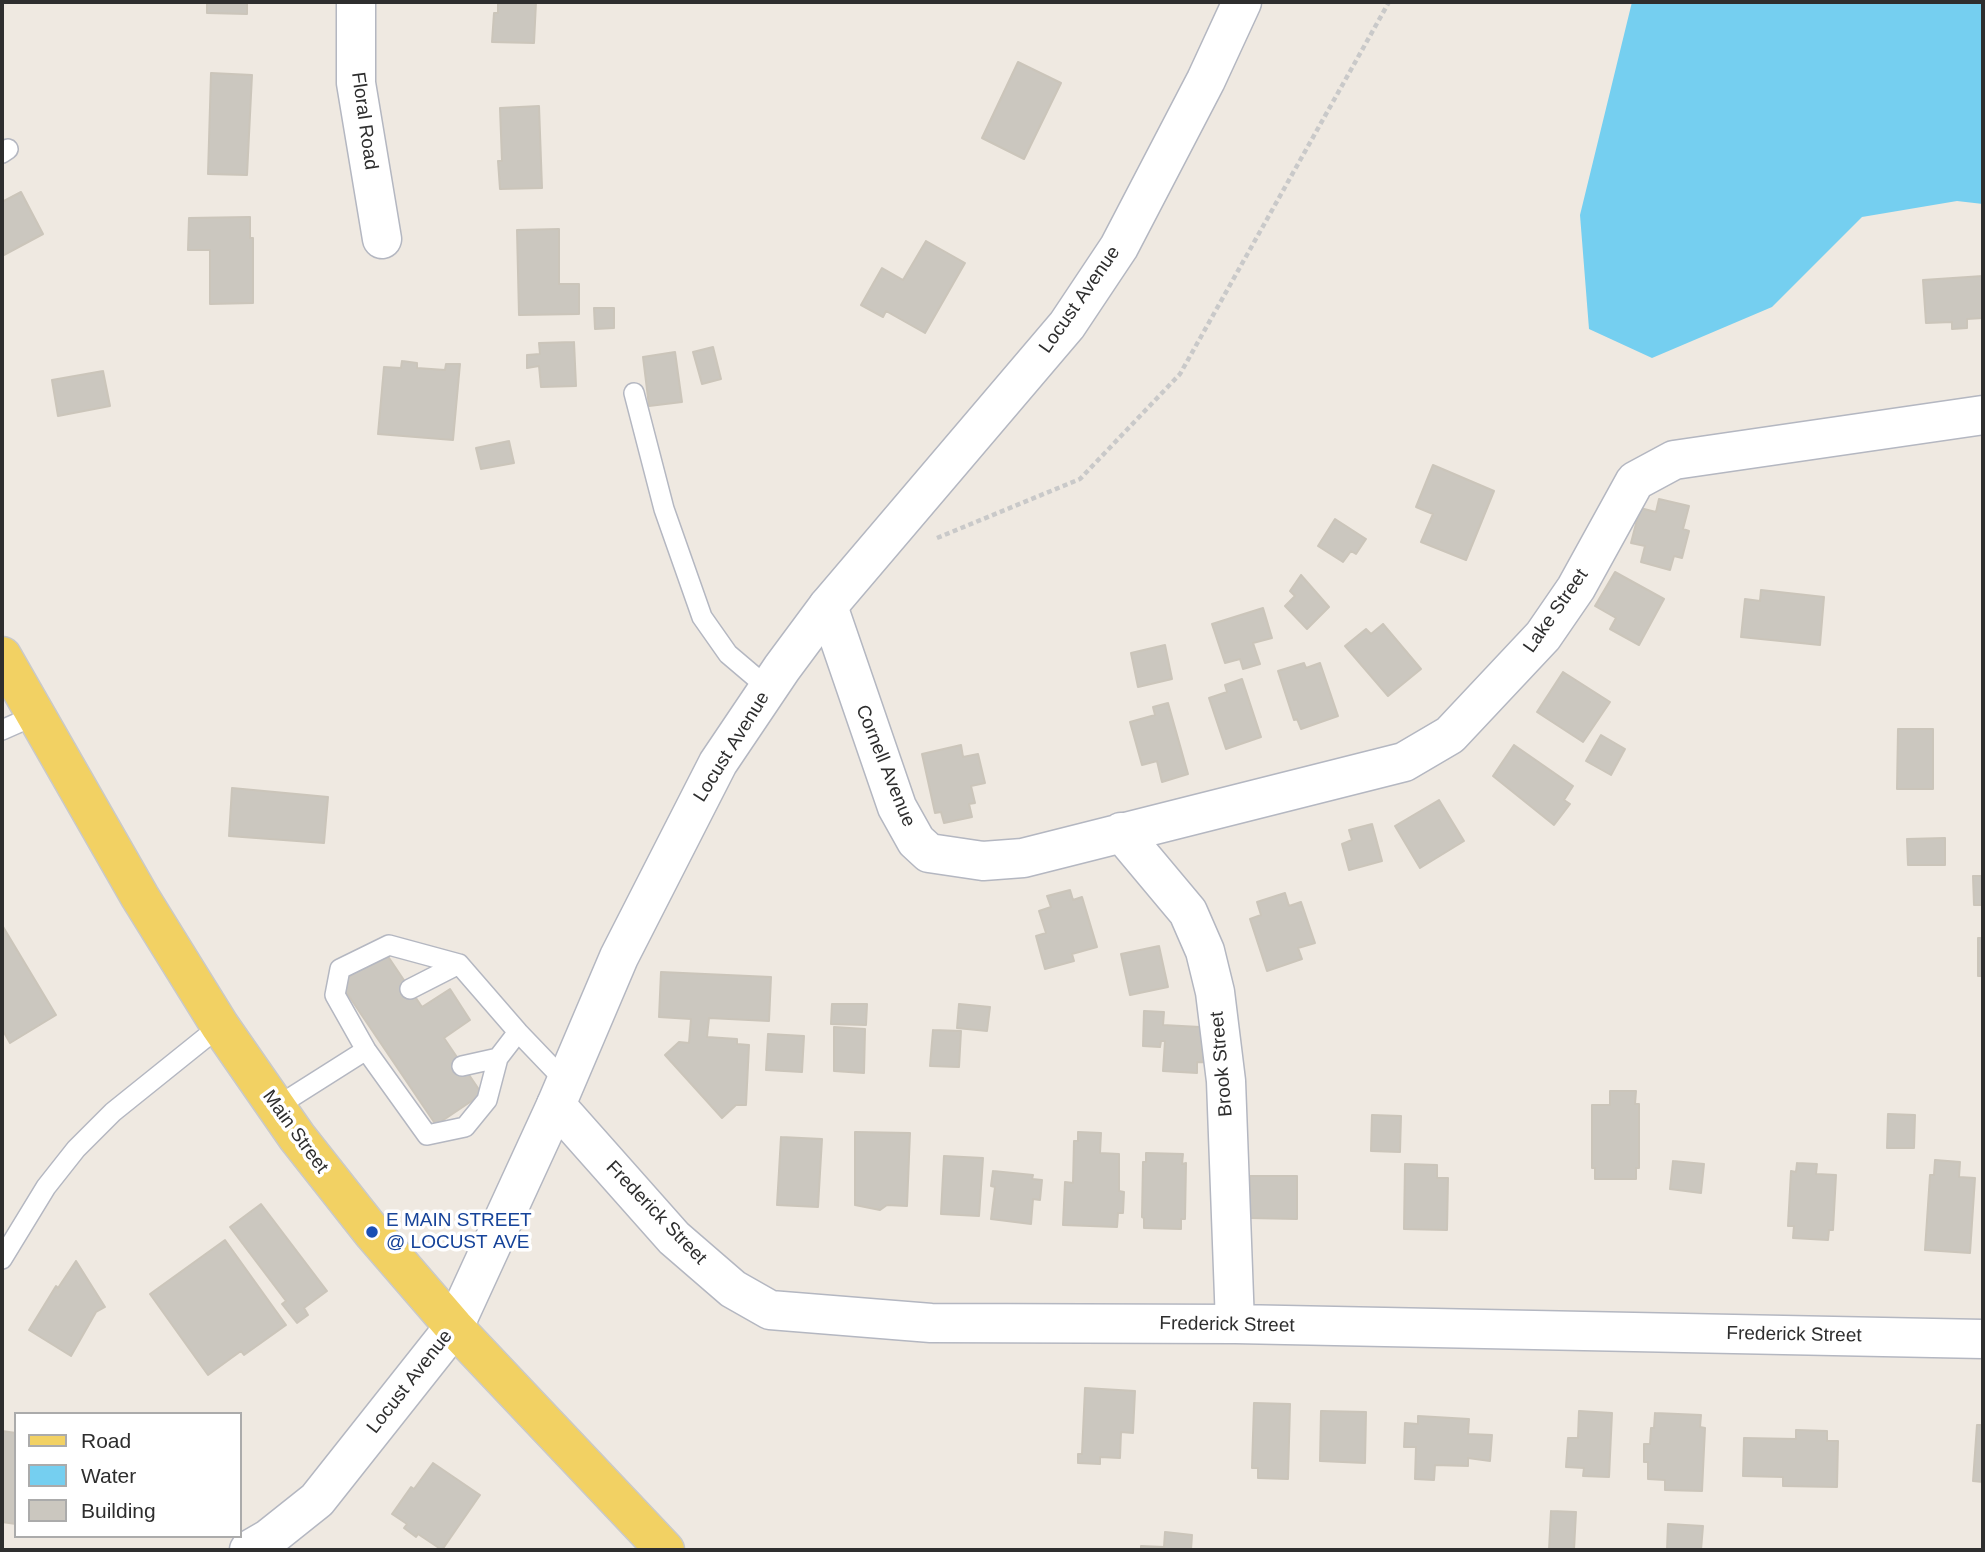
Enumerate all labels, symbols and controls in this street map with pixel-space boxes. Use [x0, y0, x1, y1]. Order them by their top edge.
street label: Floral Road [346, 71, 382, 171]
street label: Locust Avenue [1035, 242, 1125, 358]
street label: Lake Street [1519, 565, 1593, 657]
street label: Locust Avenue [689, 688, 775, 806]
street label: Cornell Avenue [850, 702, 920, 830]
street label: Brook Street [1206, 1010, 1238, 1118]
street label: Main Street [257, 1086, 333, 1178]
street label: Frederick Street [601, 1156, 711, 1270]
place label: E MAIN STREET @ LOCUST AVE [386, 1210, 532, 1254]
marker: E MAIN STREET @ LOCUST AVE [364, 1224, 380, 1240]
street label: Frederick Street [1159, 1312, 1295, 1338]
street label: Frederick Street [1726, 1322, 1862, 1348]
street label: Locust Avenue [362, 1326, 458, 1438]
legend [14, 1412, 242, 1538]
text: Road [81, 1429, 131, 1452]
text: Water [81, 1464, 136, 1487]
text: Building [81, 1499, 156, 1522]

